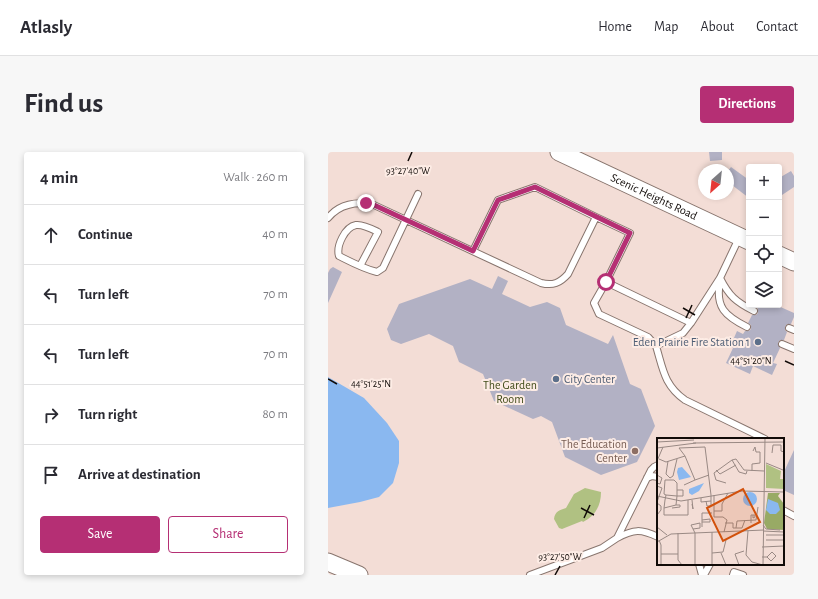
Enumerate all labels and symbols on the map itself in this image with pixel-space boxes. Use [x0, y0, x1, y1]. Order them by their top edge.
north arrow [698, 164, 734, 200]
text: 93°27'40"W [386, 166, 430, 176]
street label: Scenic Heights Road [609, 171, 699, 222]
route end [357, 194, 375, 212]
route start [597, 273, 615, 291]
place label: Eden Prairie Fire Station 1 [633, 336, 750, 348]
marker: Eden Prairie Fire Station 1 [753, 337, 763, 347]
text: 44°51'20"N [730, 356, 772, 366]
place label: City Center [564, 373, 615, 386]
marker: City Center [551, 374, 561, 384]
text: 44°51'25"N [351, 379, 391, 389]
park label: The Garden Room [483, 379, 537, 405]
place label: The Education Center [561, 438, 627, 464]
inset map [657, 438, 784, 565]
marker: The Education Center [630, 446, 640, 456]
text: 93°27'50"W [538, 552, 582, 562]

